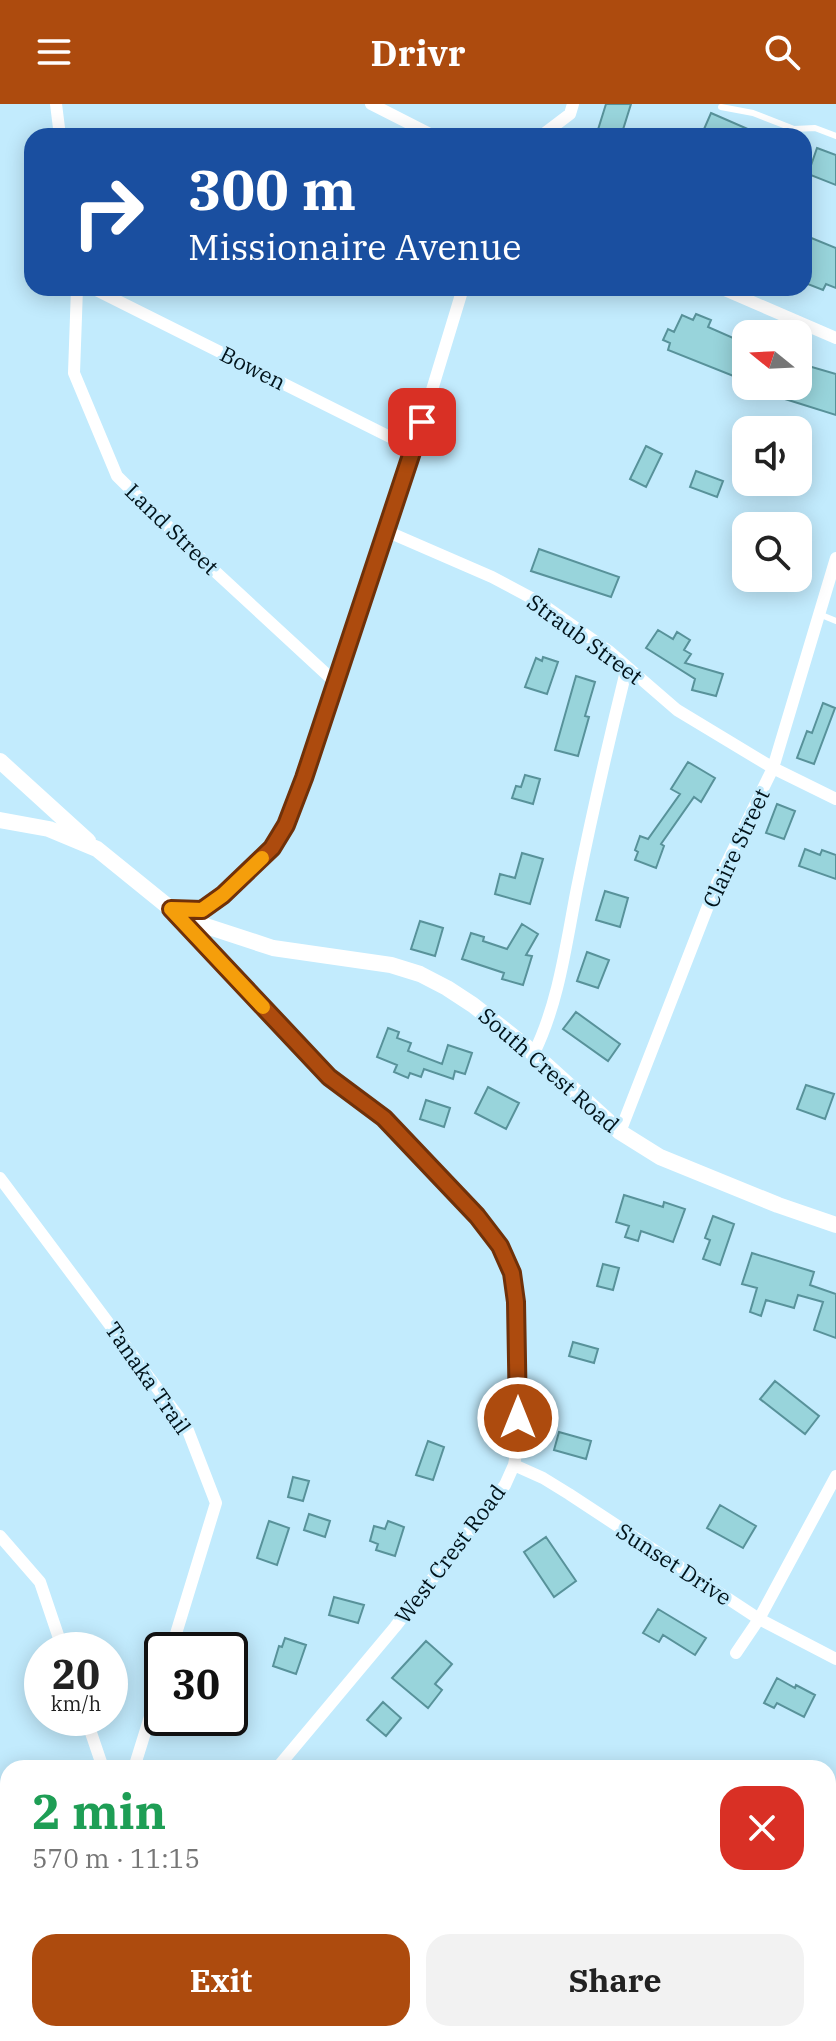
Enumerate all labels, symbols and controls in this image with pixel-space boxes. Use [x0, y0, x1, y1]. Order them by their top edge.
text: Drivr [370, 29, 466, 76]
icon: menu [32, 30, 76, 74]
icon: search [760, 30, 804, 74]
text: 300 m [188, 153, 356, 225]
icon: right [56, 160, 160, 264]
text: Missionaire Avenue [188, 223, 521, 270]
north arrow [732, 320, 812, 400]
map controls [732, 320, 812, 592]
street label: Bowen [216, 339, 291, 396]
pin [388, 388, 456, 456]
icon: arrive [400, 400, 444, 444]
button: sound [732, 416, 812, 496]
street label: Land Street [119, 477, 226, 581]
button: search [732, 512, 812, 592]
street label: Straub Street [522, 587, 649, 690]
street label: Claire Street [695, 783, 776, 912]
street label: South Crest Road [473, 1001, 626, 1139]
street label: Tanaka Trail [99, 1316, 198, 1440]
position arrow [476, 1376, 560, 1460]
street label: West Crest Road [388, 1478, 511, 1629]
street label: Sunset Drive [611, 1516, 737, 1612]
speed limit sign: 30 [144, 1632, 248, 1736]
text: 20 [52, 1648, 100, 1700]
text: km/h [51, 1690, 101, 1717]
text: 2 min [32, 1780, 166, 1842]
button: close [720, 1786, 804, 1870]
text: 570 m · 11:15 [32, 1841, 200, 1875]
button: Exit [32, 1934, 410, 2026]
button: Share [426, 1934, 804, 2026]

